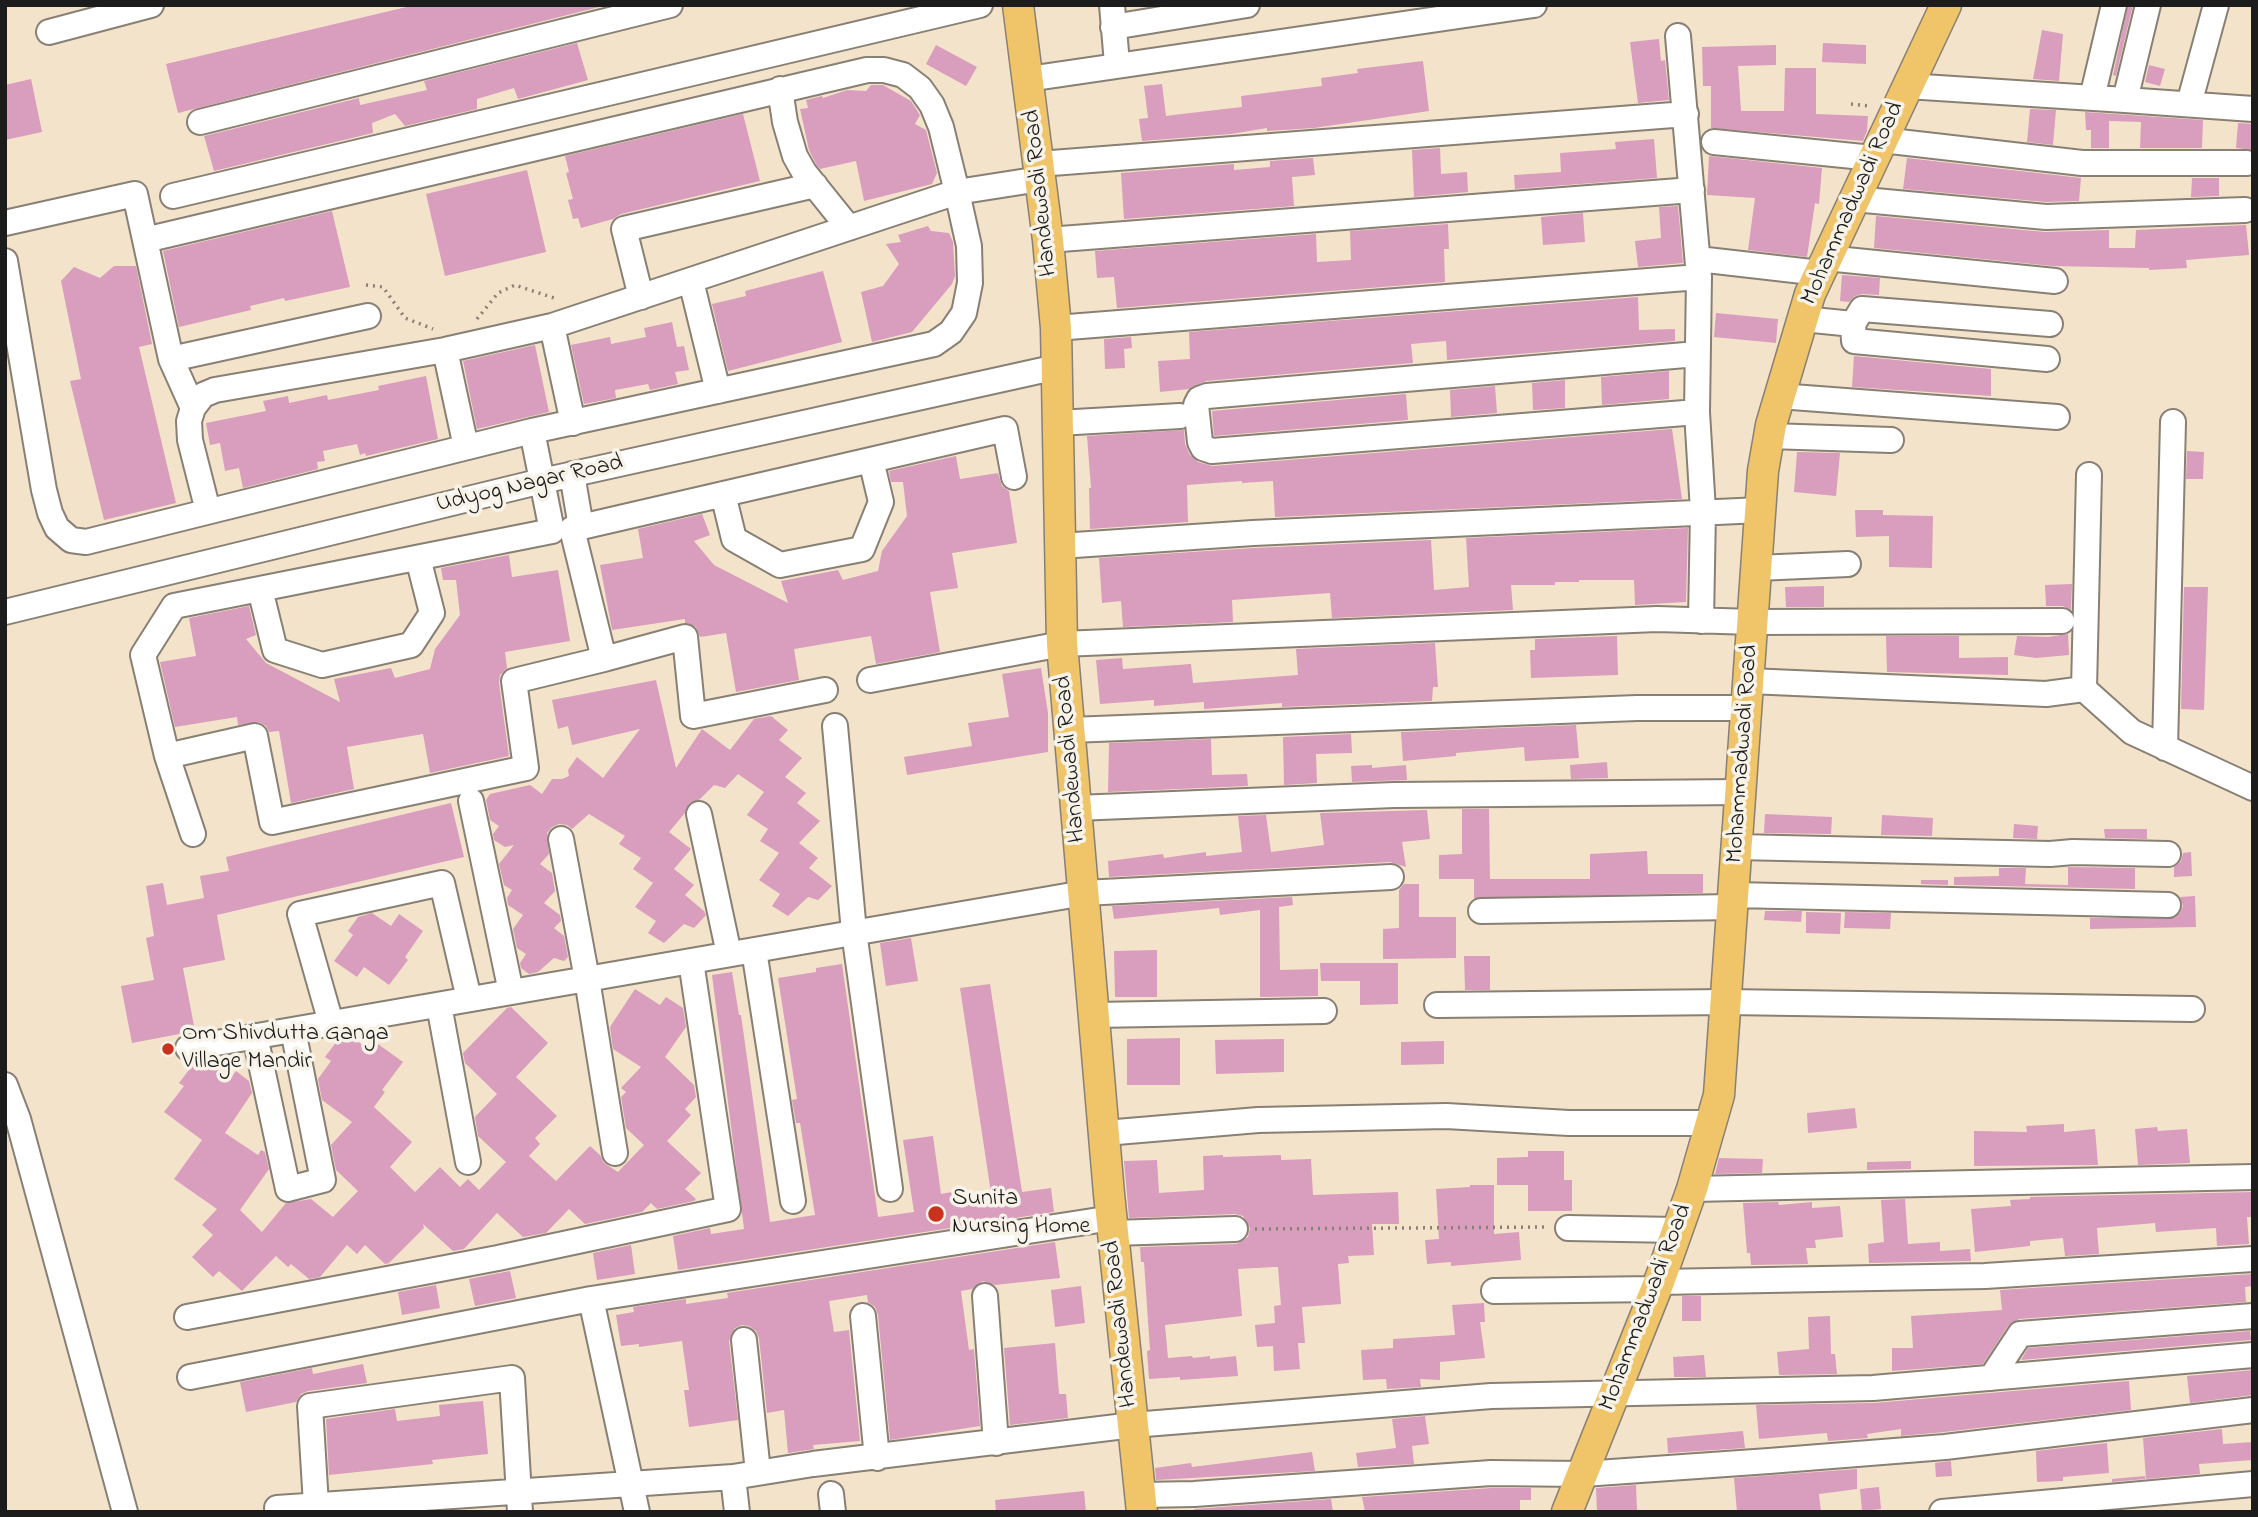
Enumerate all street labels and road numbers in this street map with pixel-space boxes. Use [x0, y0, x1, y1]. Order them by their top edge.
street label: Mohammadwadi Road [1796, 98, 1912, 310]
street label: Handewadi Road [1019, 108, 1065, 278]
street label: Udyog Nagar Road [434, 450, 626, 520]
street label: Mohammadwadi Road [1722, 644, 1766, 864]
street label: Handewadi Road [1050, 674, 1094, 844]
street label: Mohammadwadi Road [1594, 1201, 1700, 1415]
street label: Handewadi Road [1099, 1239, 1145, 1409]

